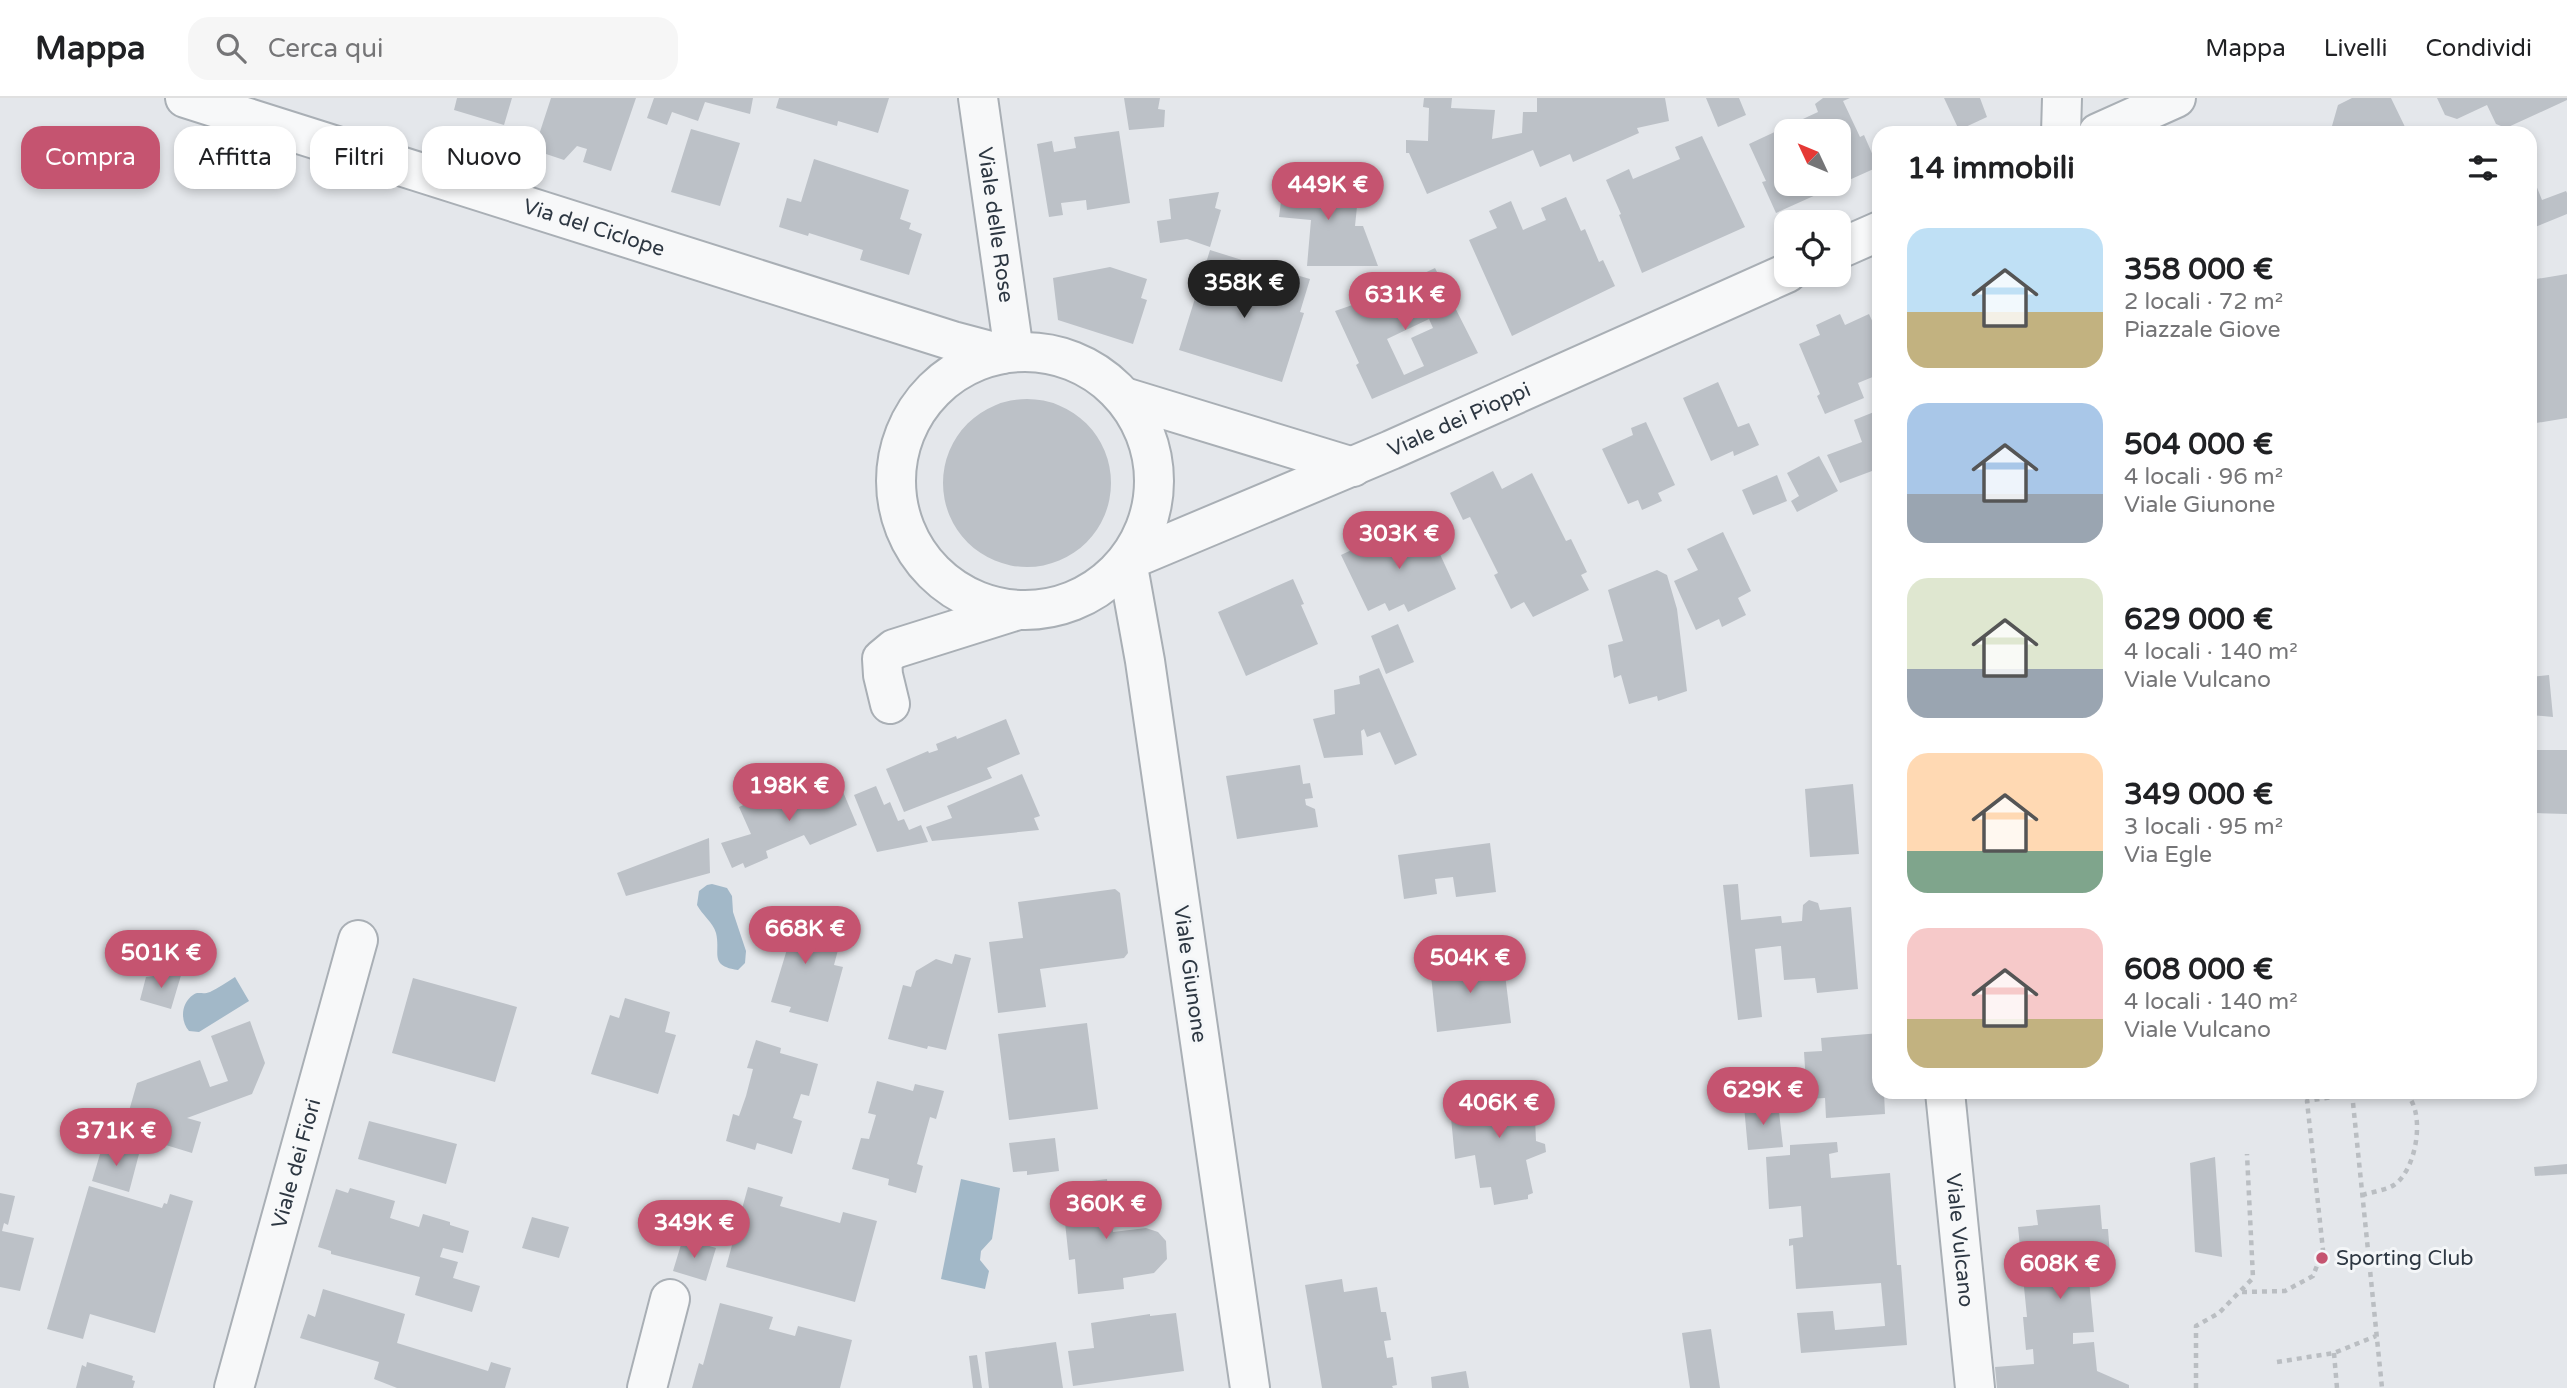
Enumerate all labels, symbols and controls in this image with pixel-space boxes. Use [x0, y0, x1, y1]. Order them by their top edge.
search box [188, 17, 678, 80]
text: Mappa [35, 29, 146, 68]
icon: search [212, 29, 250, 67]
text: Cerca qui [268, 33, 384, 64]
text: Mappa [2205, 34, 2286, 63]
text: Livelli [2324, 34, 2388, 63]
text: Condividi [2426, 34, 2532, 63]
north arrow [1774, 119, 1852, 196]
map controls [1774, 119, 1851, 287]
chip: Compra [21, 126, 160, 189]
chip: Affitta [174, 126, 296, 189]
chip: Filtri [310, 126, 408, 189]
chip: Nuovo [422, 126, 546, 189]
street label: Viale delle Rose [973, 145, 1019, 304]
icon: filters [2464, 149, 2502, 187]
text: 14 immobili [1907, 150, 2075, 187]
pin: 449K € [1271, 162, 1385, 222]
text: 449K € [1288, 171, 1368, 199]
street label: Via del Ciclope [520, 193, 668, 262]
button: locate [1774, 210, 1851, 287]
text: 358 000 € [2124, 251, 2273, 288]
icon: home [1963, 256, 2047, 340]
pin: 358K € [1187, 260, 1301, 320]
text: 358K € [1204, 269, 1284, 297]
pin: 631K € [1348, 272, 1462, 332]
text: 631K € [1365, 281, 1445, 309]
text: 2 locali · 72 m² [2124, 288, 2283, 316]
text: Piazzale Giove [2124, 316, 2281, 344]
street label: Viale dei Pioppi [1384, 377, 1534, 462]
text: 504 000 € [2124, 426, 2273, 463]
icon: home [1963, 431, 2047, 515]
text: 4 locali · 96 m² [2124, 463, 2283, 491]
text: Viale Giunone [2124, 491, 2275, 519]
pin: 303K € [1342, 512, 1456, 571]
text: 303K € [1359, 520, 1439, 548]
text: 629 000 € [2124, 601, 2273, 638]
icon: home [1963, 606, 2047, 690]
text: 4 locali · 140 m² [2124, 638, 2298, 666]
text: Viale Vulcano [2124, 666, 2271, 694]
pin: 198K € [732, 764, 846, 823]
text: 198K € [749, 772, 829, 800]
text: 349 000 € [2124, 776, 2273, 813]
icon: home [1963, 781, 2047, 865]
text: 3 locali · 95 m² [2124, 813, 2283, 841]
text: Via Egle [2124, 841, 2212, 869]
street label: Viale Giunone [1168, 904, 1212, 1044]
pin: 668K € [748, 906, 862, 966]
text: 668K € [765, 915, 845, 943]
pin: 501K € [104, 930, 218, 990]
pin: 504K € [1413, 936, 1527, 995]
text: 501K € [121, 939, 201, 967]
text: 504K € [1430, 944, 1510, 972]
text: 608 000 € [2124, 951, 2273, 988]
icon: home [1963, 956, 2047, 1040]
text: 4 locali · 140 m² [2124, 988, 2298, 1016]
text: Viale Vulcano [2124, 1016, 2271, 1044]
pin: 629K € [1706, 1068, 1820, 1127]
text: 629K € [1723, 1076, 1803, 1104]
pin: 406K € [1442, 1080, 1556, 1140]
text: 406K € [1459, 1089, 1539, 1117]
street label: Viale dei Fiori [266, 1096, 326, 1231]
pin: 371K € [59, 1108, 173, 1168]
text: 371K € [76, 1117, 156, 1145]
street label: Viale Vulcano [1941, 1172, 1979, 1308]
pin: 360K € [1049, 1182, 1163, 1241]
text: 360K € [1066, 1190, 1146, 1218]
pin: 349K € [637, 1200, 751, 1260]
text: 349K € [654, 1209, 734, 1237]
pin: 608K € [2003, 1242, 2117, 1301]
place label: Sporting Club [2336, 1246, 2473, 1271]
text: 608K € [2020, 1250, 2100, 1278]
marker: Sporting Club [2314, 1250, 2330, 1266]

